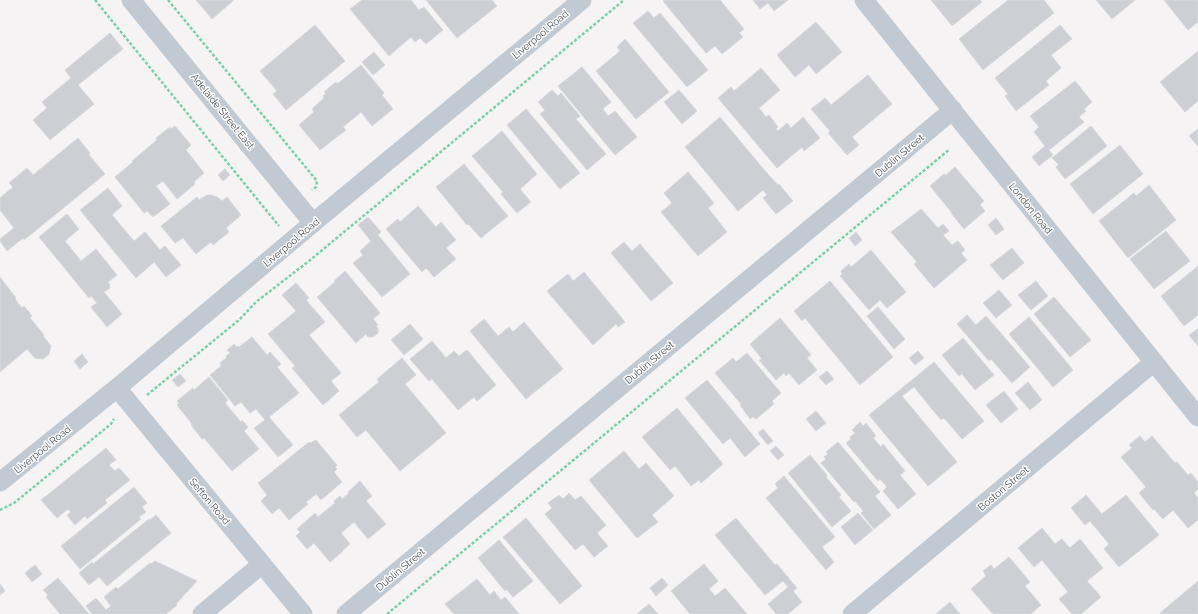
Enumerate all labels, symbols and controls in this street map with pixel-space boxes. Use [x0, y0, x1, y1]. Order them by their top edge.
street label: Liverpool Road [510, 8, 571, 61]
street label: Adelaide Street East [189, 71, 257, 152]
street label: Dublin Street [873, 131, 926, 179]
street label: London Road [1007, 181, 1054, 236]
street label: Liverpool Road [261, 216, 322, 269]
street label: Dublin Street [623, 338, 676, 386]
street label: Liverpool Road [12, 423, 73, 476]
street label: Boston Street [976, 464, 1031, 513]
street label: Sefton Road [187, 476, 232, 527]
street label: Dublin Street [374, 545, 427, 593]

